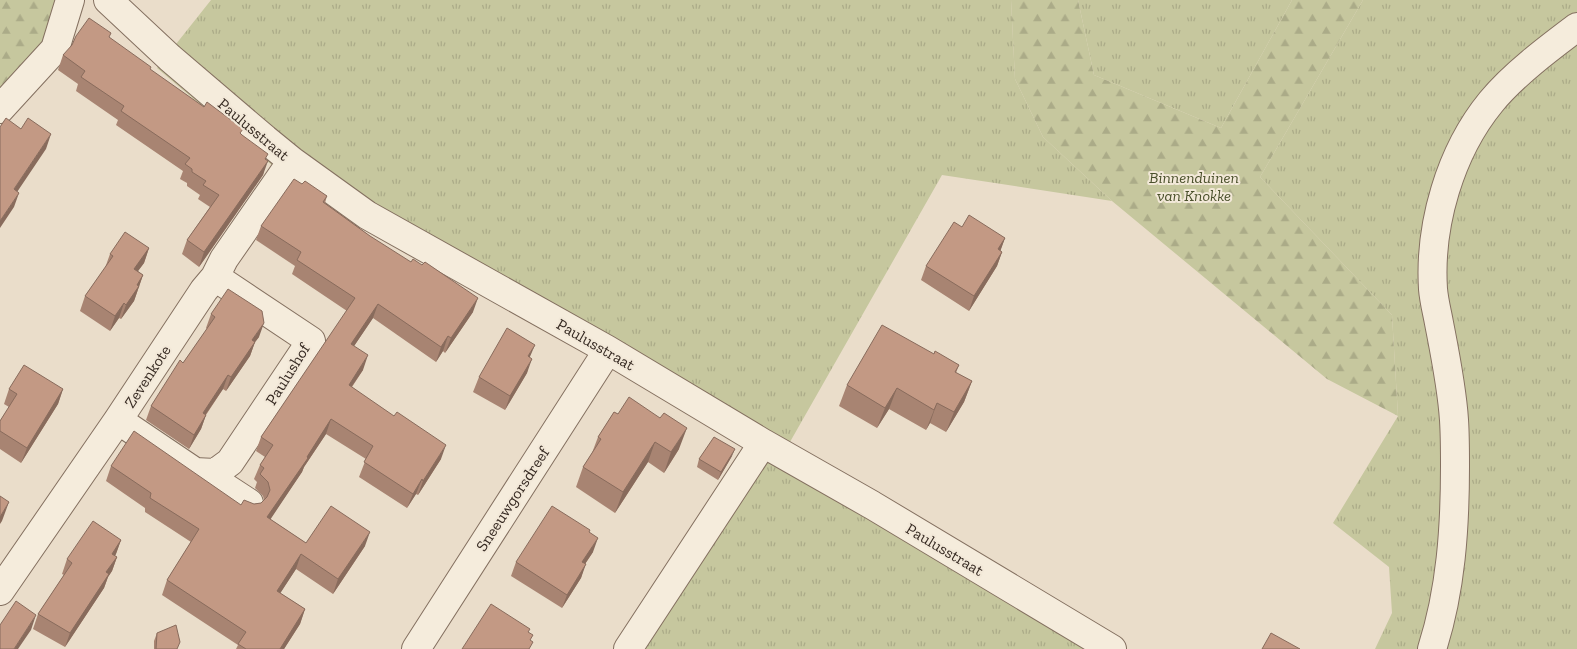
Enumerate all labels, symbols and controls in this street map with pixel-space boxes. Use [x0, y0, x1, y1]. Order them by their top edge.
street label: Paulusstraat [214, 94, 293, 165]
park label: Binnenduinen van Knokke [1149, 168, 1239, 205]
street label: Paulusstraat [553, 314, 638, 374]
street label: Paulushof [261, 339, 315, 408]
street label: Zevenkote [120, 341, 175, 411]
street label: Sneeuwgorsdreef [472, 442, 554, 555]
street label: Paulusstraat [903, 519, 987, 580]

